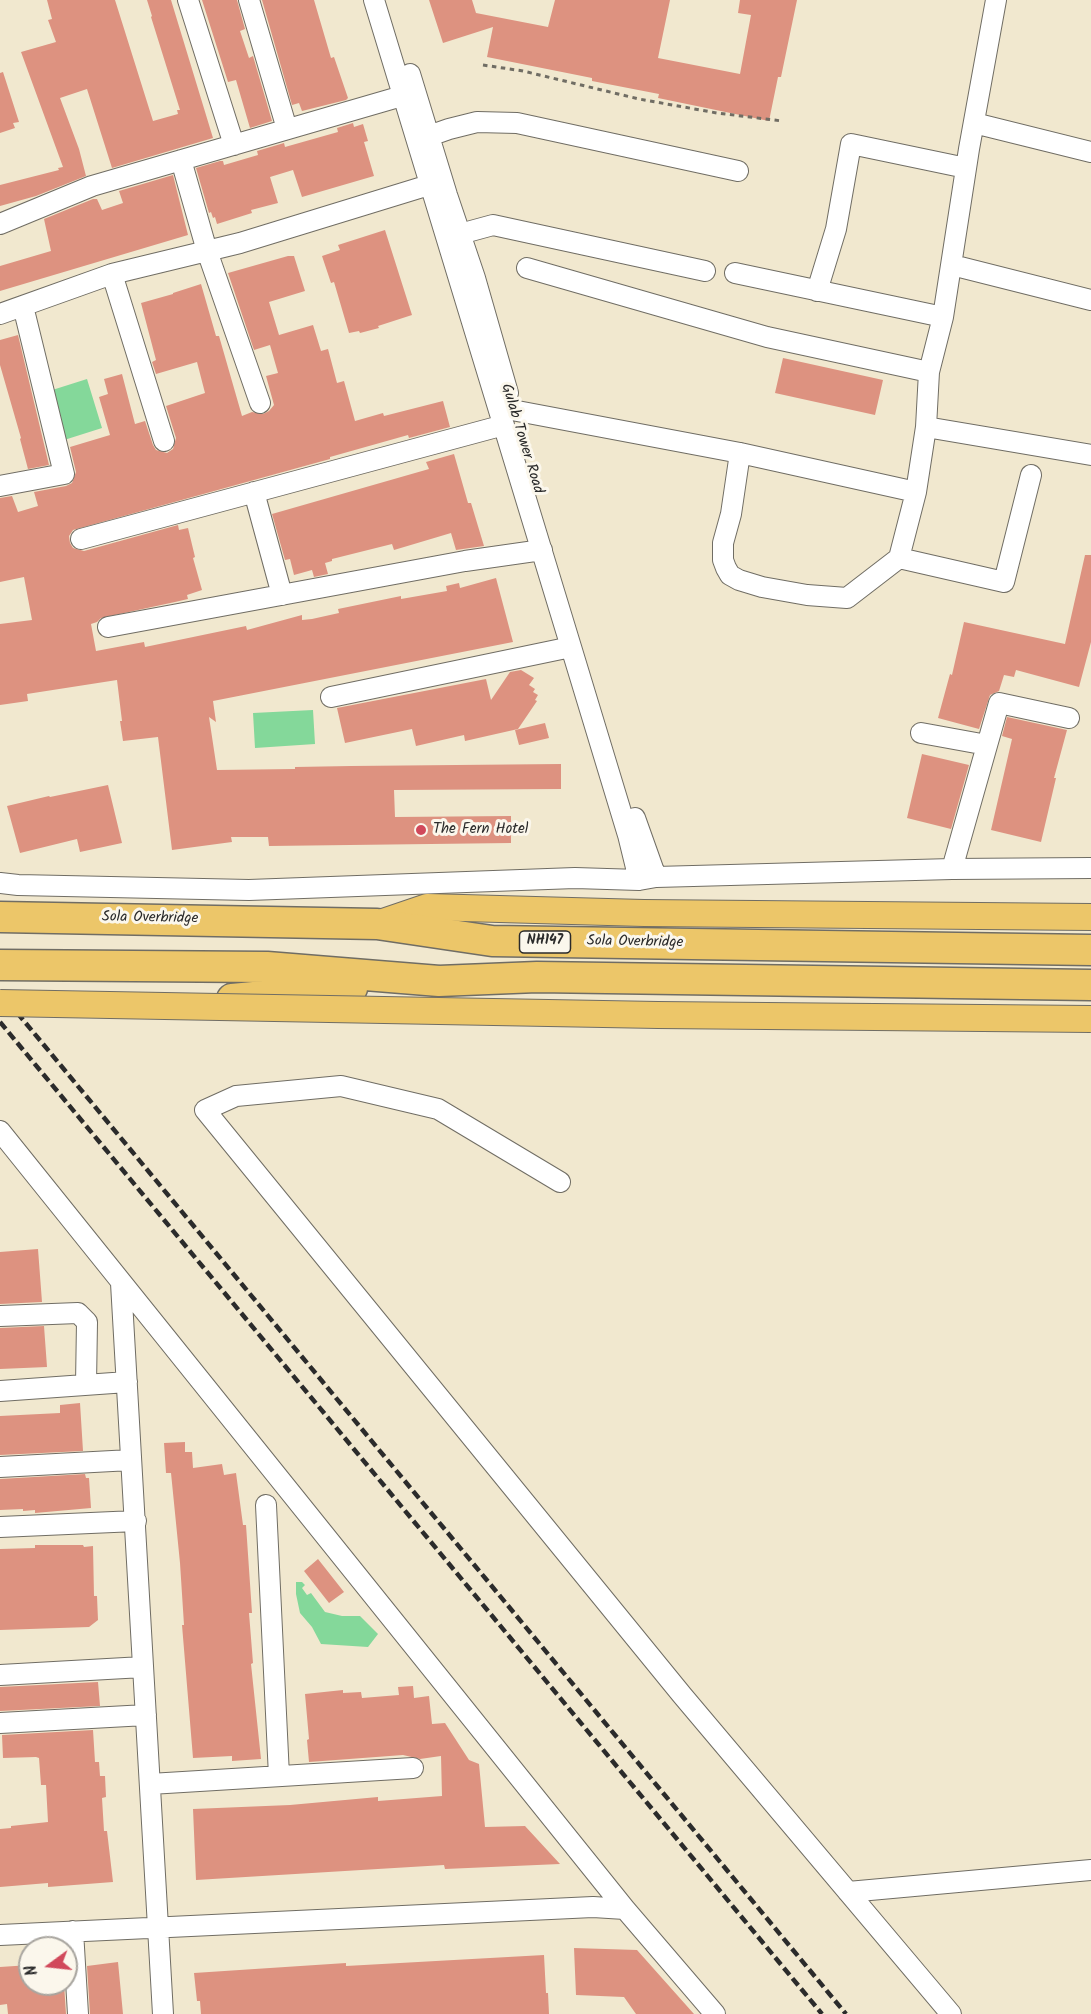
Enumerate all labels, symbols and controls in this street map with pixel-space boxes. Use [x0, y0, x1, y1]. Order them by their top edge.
street label: Gulab Tower Road [496, 382, 546, 496]
place label: The Fern Hotel [433, 821, 528, 839]
marker: The Fern Hotel [414, 823, 428, 837]
street label: Sola Overbridge [102, 909, 198, 929]
road number: NH147 [520, 931, 570, 953]
street label: Sola Overbridge [587, 933, 683, 953]
north arrow [18, 1936, 78, 1996]
text: N [19, 1962, 45, 1978]

